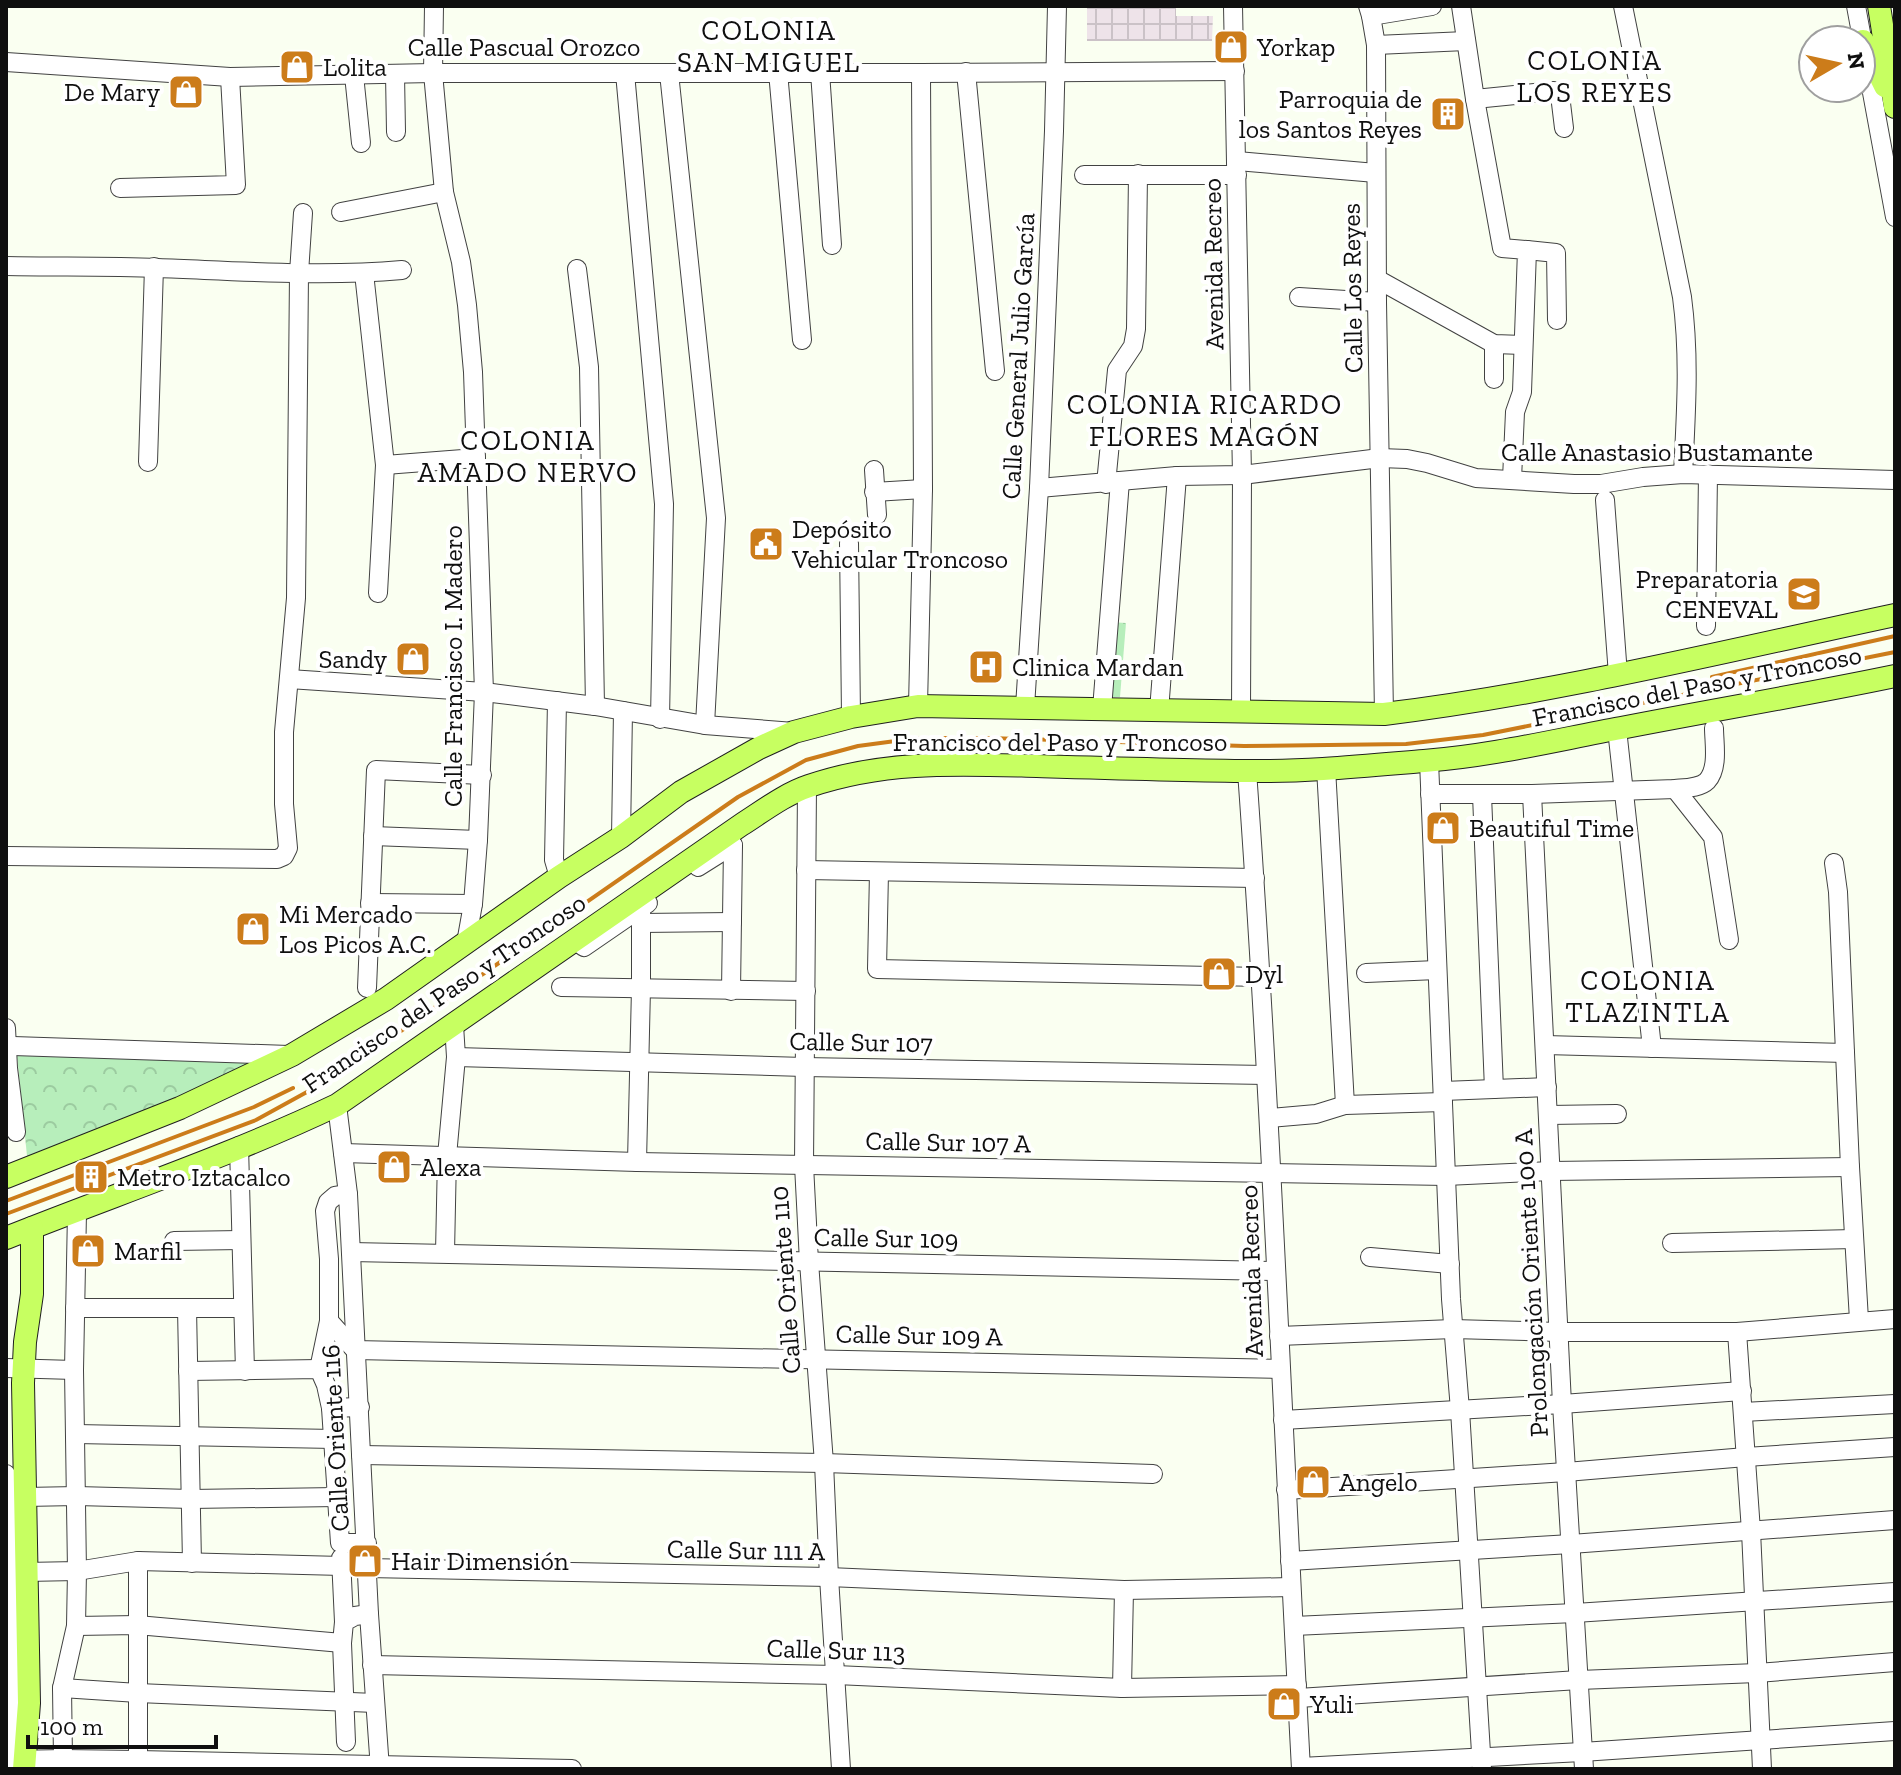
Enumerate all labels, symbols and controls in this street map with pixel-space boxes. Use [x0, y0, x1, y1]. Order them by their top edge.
district label: COLONIA SAN MIGUEL [677, 14, 861, 79]
north arrow [1797, 24, 1877, 104]
shop icon: Yorkap [1212, 28, 1250, 66]
street label: Calle Pascual Orozco [408, 31, 640, 63]
place label: Yorkap [1256, 31, 1335, 63]
district label: COLONIA LOS REYES [1516, 44, 1674, 109]
shop icon: Lolita [278, 48, 316, 86]
place label: Lolita [323, 51, 387, 83]
text: N [1842, 51, 1871, 72]
shop icon: De Mary [167, 73, 205, 111]
place label: De Mary [64, 76, 161, 108]
place label: Parroquia de los Santos Reyes [1239, 83, 1422, 145]
building icon: Parroquia de los Santos Reyes [1429, 95, 1467, 133]
street label: Avenida Recreo [1196, 178, 1230, 350]
street label: Calle Los Reyes [1335, 203, 1369, 373]
street label: Calle General Julio García [995, 211, 1042, 500]
district label: COLONIA RICARDO FLORES MAGÓN [1067, 388, 1343, 453]
district label: COLONIA AMADO NERVO [418, 424, 639, 489]
street label: Calle Anastasio Bustamante [1501, 436, 1813, 468]
place label: Depósito Vehicular Troncoso [791, 513, 1008, 575]
street label: Calle Francisco I. Madero [437, 525, 469, 807]
public building icon: Depósito Vehicular Troncoso [747, 525, 785, 563]
place label: Preparatoria CENEVAL [1636, 563, 1778, 625]
school or university icon: Preparatoria CENEVAL [1785, 575, 1823, 613]
street label: Francisco del Paso y Troncoso [1530, 638, 1864, 734]
shop icon: Sandy [394, 640, 432, 678]
place label: Sandy [318, 643, 388, 675]
hospital icon: Clinica Mardan [967, 648, 1005, 686]
place label: Clinica Mardan [1012, 651, 1184, 683]
street label: Francisco del Paso y Troncoso [893, 726, 1227, 758]
shop icon: Beautiful Time [1424, 809, 1462, 847]
place label: Beautiful Time [1469, 812, 1634, 844]
street label: Francisco del Paso y Troncoso [296, 886, 592, 1100]
place label: Mi Mercado Los Picos A.C. [279, 898, 432, 960]
shop icon: Mi Mercado Los Picos A.C. [234, 910, 272, 948]
shop icon: Dyl [1200, 955, 1238, 993]
place label: Dyl [1245, 958, 1283, 990]
district label: COLONIA TLAZINTLA [1565, 964, 1731, 1029]
street label: Calle Sur 107 [789, 1025, 933, 1059]
street label: Calle Sur 107 A [865, 1125, 1032, 1159]
street label: Prolongación Oriente 100 A [1507, 1127, 1555, 1438]
shop icon: Alexa [375, 1148, 413, 1186]
place label: Alexa [420, 1151, 482, 1183]
building icon: Metro Iztacalco [72, 1158, 110, 1196]
place label: Metro Iztacalco [117, 1161, 291, 1193]
street label: Avenida Recreo [1232, 1184, 1270, 1358]
street label: Calle Oriente 110 [762, 1185, 808, 1375]
street label: Calle Sur 109 [813, 1221, 959, 1255]
shop icon: Marfil [69, 1232, 107, 1270]
place label: Marfil [114, 1235, 182, 1267]
street label: Calle Sur 109 A [835, 1318, 1004, 1352]
street label: Calle Oriente 116 [314, 1344, 356, 1532]
shop icon: Angelo [1294, 1463, 1332, 1501]
place label: Angelo [1339, 1466, 1417, 1498]
street label: Calle Sur 111 A [667, 1533, 826, 1567]
shop icon: Hair Dimensión [346, 1542, 384, 1580]
place label: Hair Dimensión [391, 1545, 569, 1577]
street label: Calle Sur 113 [766, 1632, 906, 1668]
shop icon: Yuli [1265, 1685, 1303, 1723]
place label: Yuli [1309, 1688, 1353, 1720]
scale bar [28, 1699, 216, 1749]
text: 100 m [40, 1712, 103, 1741]

